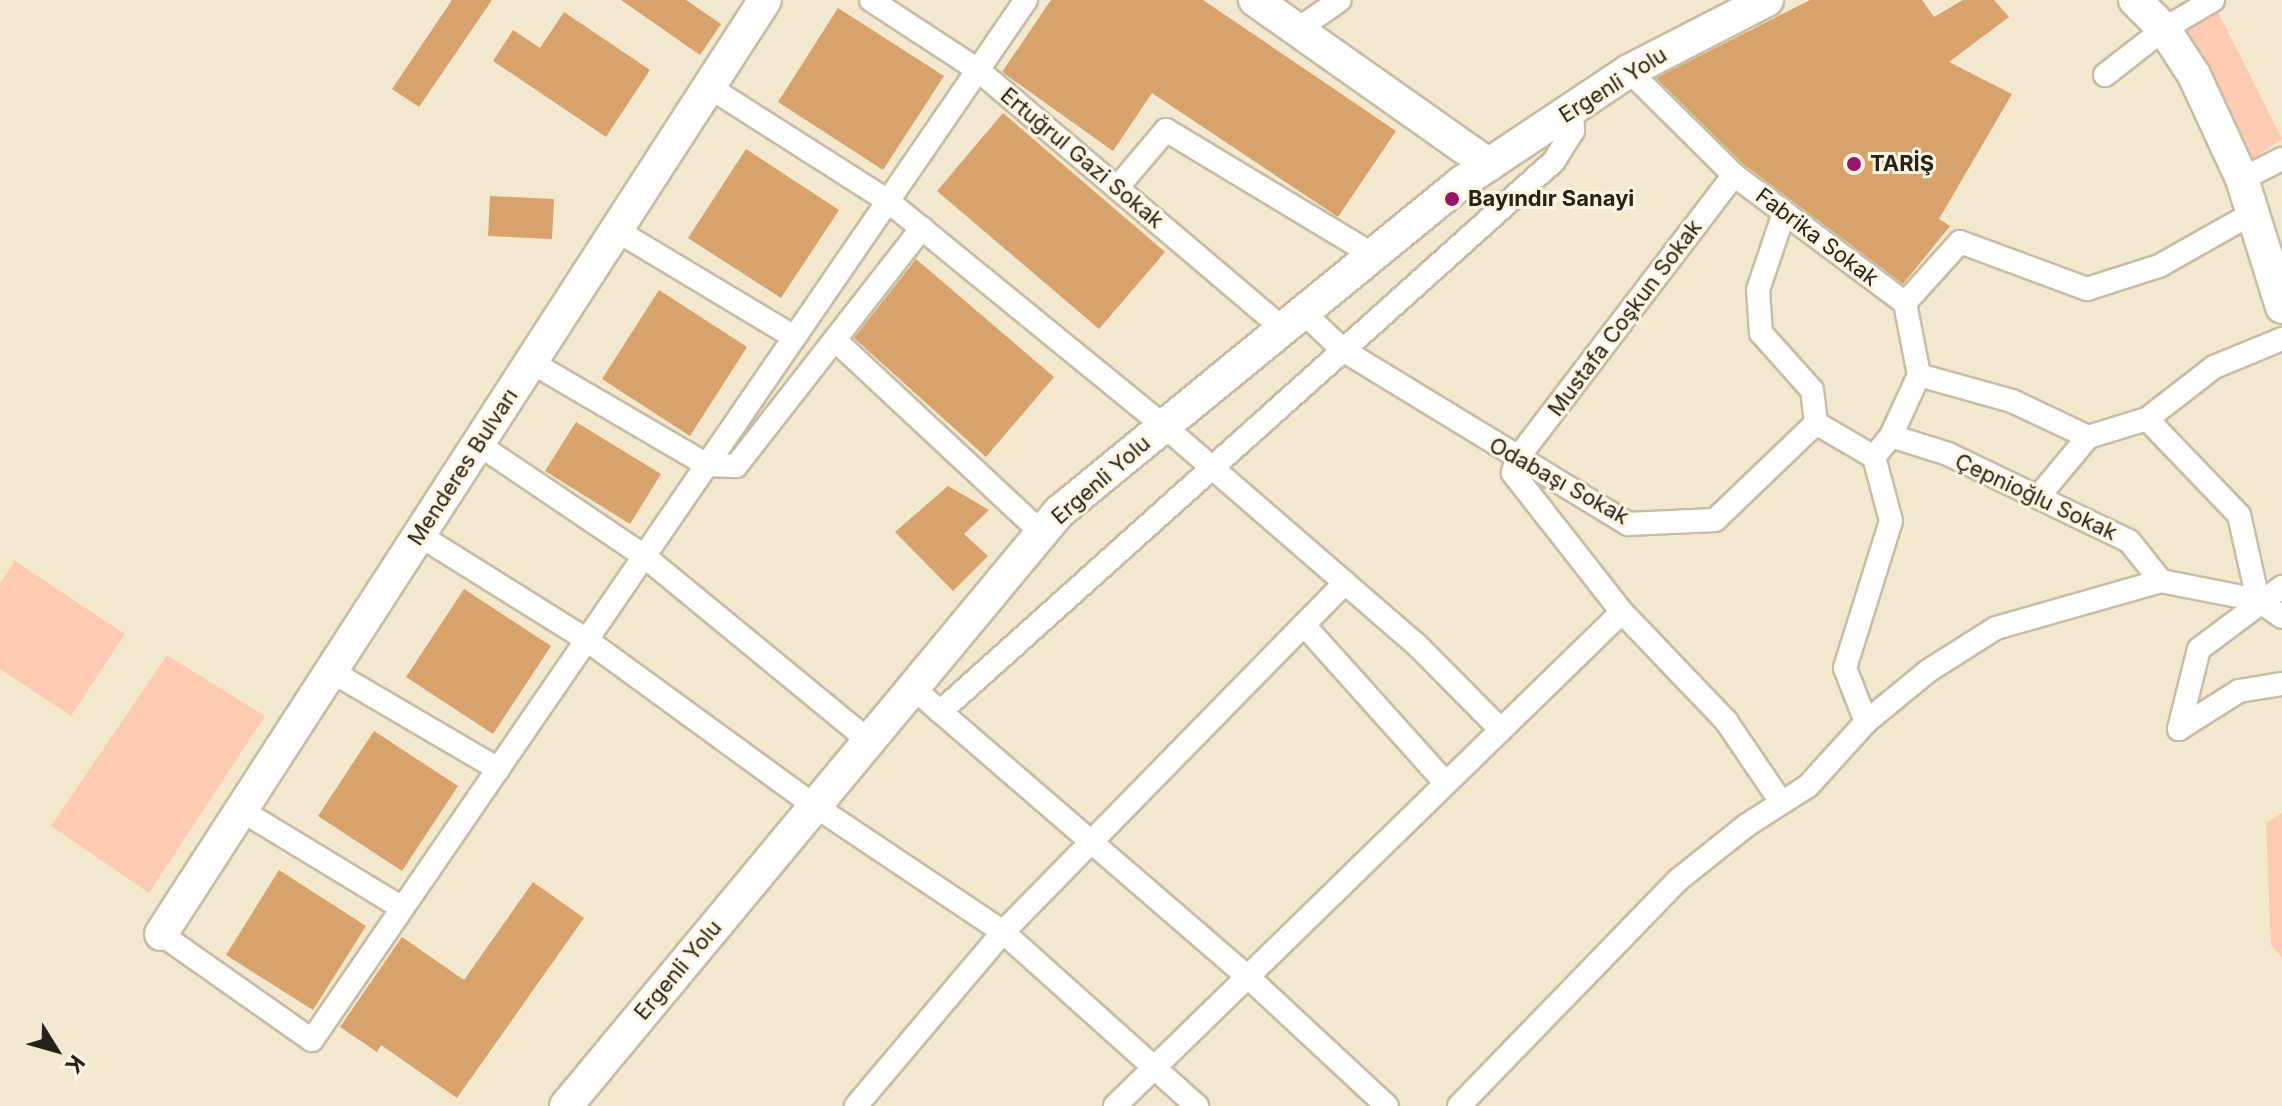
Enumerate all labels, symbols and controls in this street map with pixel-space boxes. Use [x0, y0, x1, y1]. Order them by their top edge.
street label: Ergenli Yolu [1554, 41, 1672, 129]
street label: Ertuğrul Gazi Sokak [995, 82, 1169, 234]
place label: TARİŞ [1870, 151, 1934, 177]
marker: TARİŞ [1845, 155, 1863, 173]
street label: Fabrika Sokak [1750, 182, 1884, 292]
place label: Bayındır Sanayi [1468, 186, 1634, 212]
marker: Bayındır Sanayi [1443, 190, 1461, 208]
street label: Mustafa Coşkun Sokak [1542, 214, 1708, 422]
street label: Menderes Bulvarı [402, 384, 524, 550]
street label: Ergenli Yolu [1046, 430, 1156, 530]
street label: Odabaşı Sokak [1485, 432, 1633, 530]
street label: Çepnioğlu Sokak [1951, 448, 2121, 546]
street label: Ergenli Yolu [629, 915, 727, 1025]
north arrow [16, 1010, 96, 1090]
text: K [60, 1050, 90, 1079]

